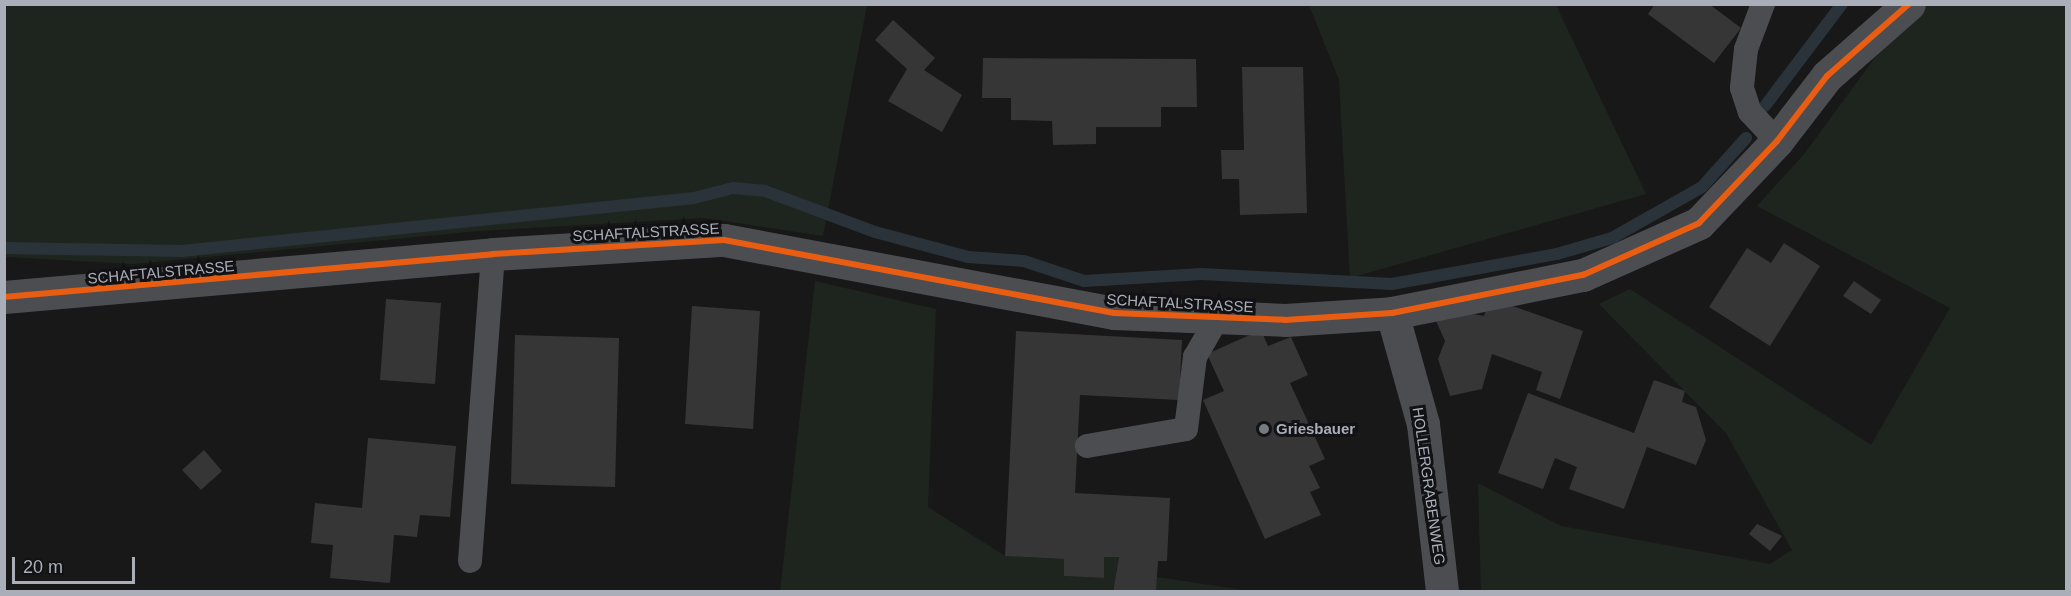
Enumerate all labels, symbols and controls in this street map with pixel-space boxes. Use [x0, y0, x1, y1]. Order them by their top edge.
street label: SCHAFTALSTRASSE [572, 219, 720, 245]
street label: SCHAFTALSTRASSE [87, 257, 235, 287]
street label: SCHAFTALSTRASSE [1106, 290, 1254, 316]
street label: HOLLERGRABENWEG [1409, 406, 1449, 566]
place label: Griesbauer [1276, 420, 1355, 438]
marker: Griesbauer [1257, 422, 1271, 436]
scale bar [15, 545, 138, 583]
text: 20 m [23, 557, 63, 577]

